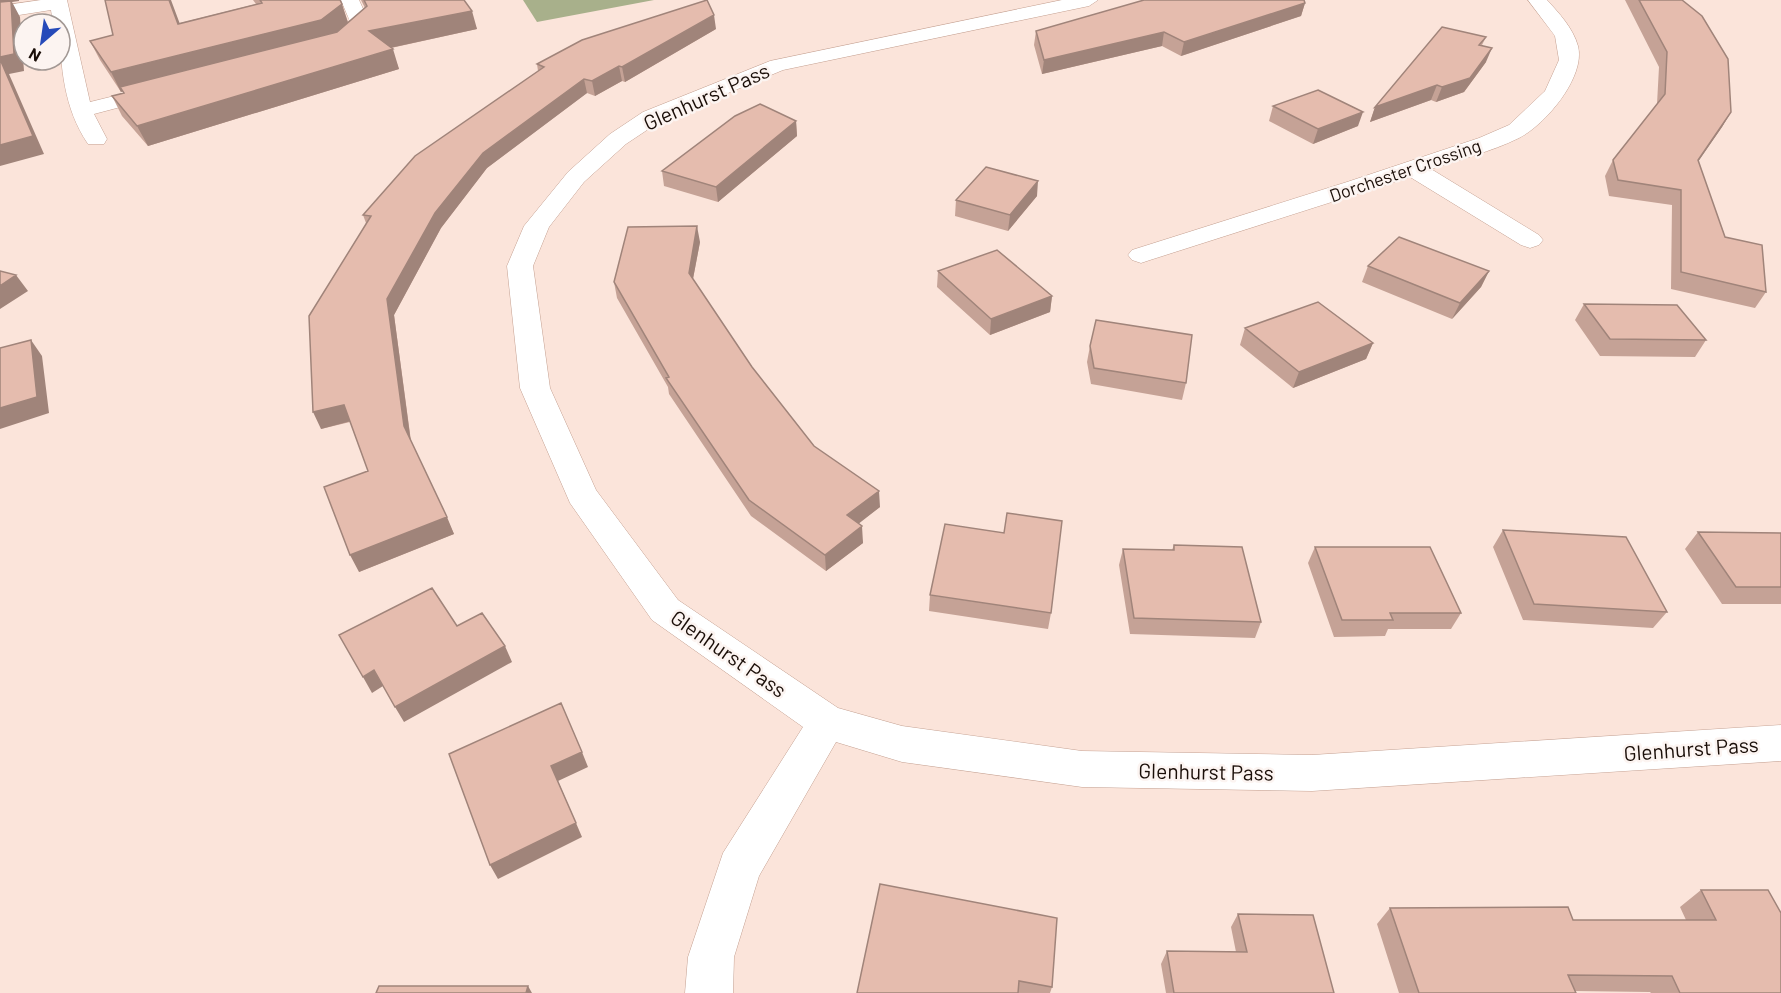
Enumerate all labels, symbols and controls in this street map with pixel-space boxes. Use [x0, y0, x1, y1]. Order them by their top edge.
north arrow [12, 12, 72, 72]
text: N [25, 45, 44, 66]
street label: Glenhurst Pass [639, 57, 773, 135]
street label: Dorchester Crossing [1326, 134, 1484, 206]
street label: Glenhurst Pass [666, 604, 792, 702]
street label: Glenhurst Pass [1623, 731, 1759, 765]
street label: Glenhurst Pass [1138, 757, 1274, 785]

